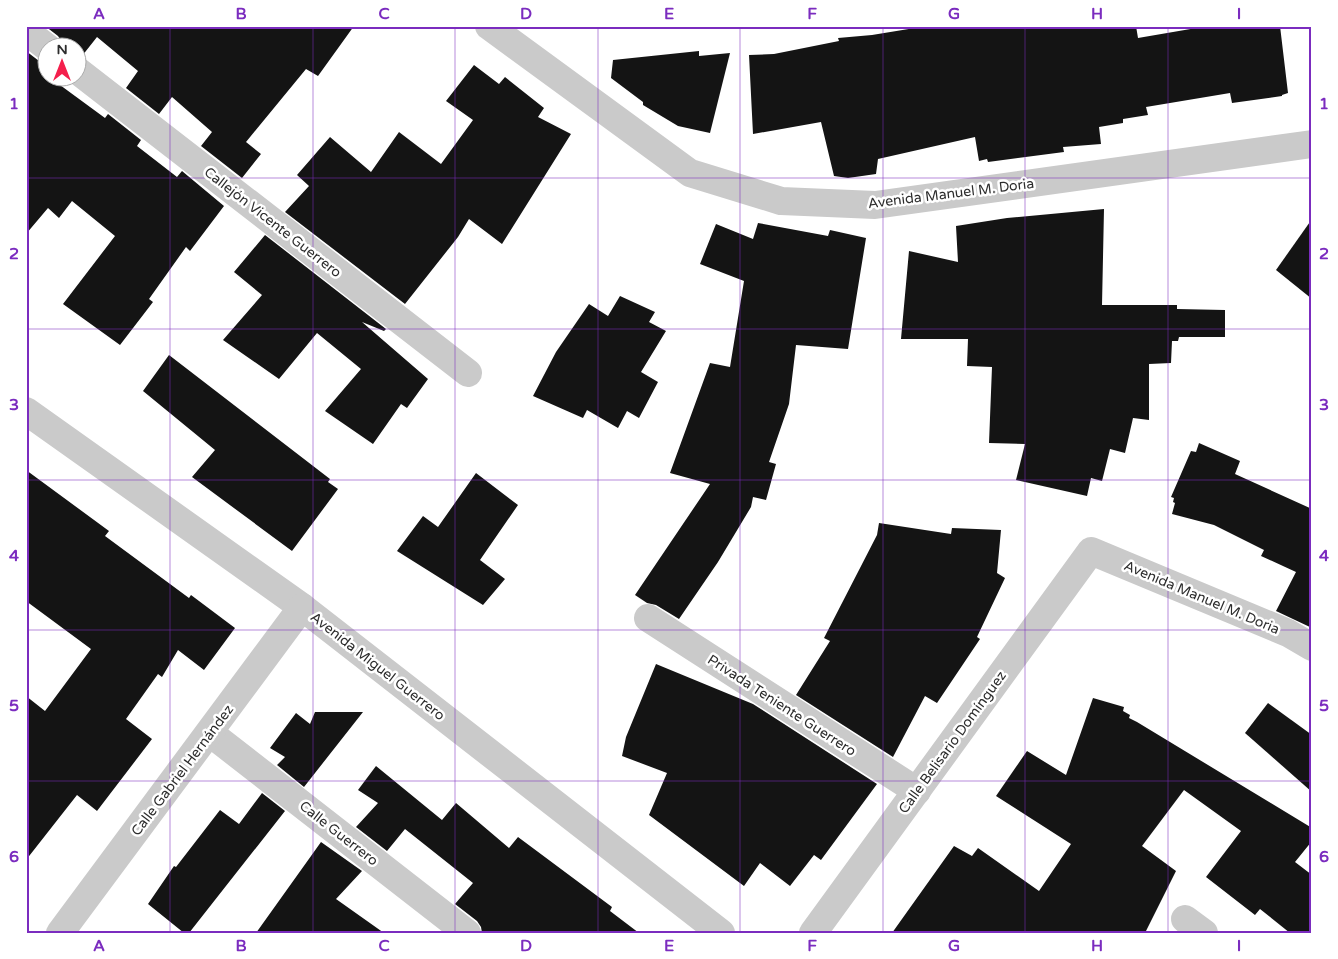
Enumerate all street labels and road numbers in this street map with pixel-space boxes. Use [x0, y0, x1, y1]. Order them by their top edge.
street label: Callejón Vicente Guerrero [201, 164, 345, 281]
street label: Avenida Manuel M. Doria [867, 175, 1035, 212]
street label: Avenida Manuel M. Doria [1121, 557, 1282, 638]
street label: Avenida Miguel Guerrero [307, 609, 448, 724]
street label: Privada Teniente Guerrero [704, 651, 859, 760]
street label: Calle Belisario Domínguez [895, 668, 1010, 817]
street label: Calle Gabriel Hernández [128, 701, 237, 839]
street label: Calle Guerrero [296, 797, 381, 869]

